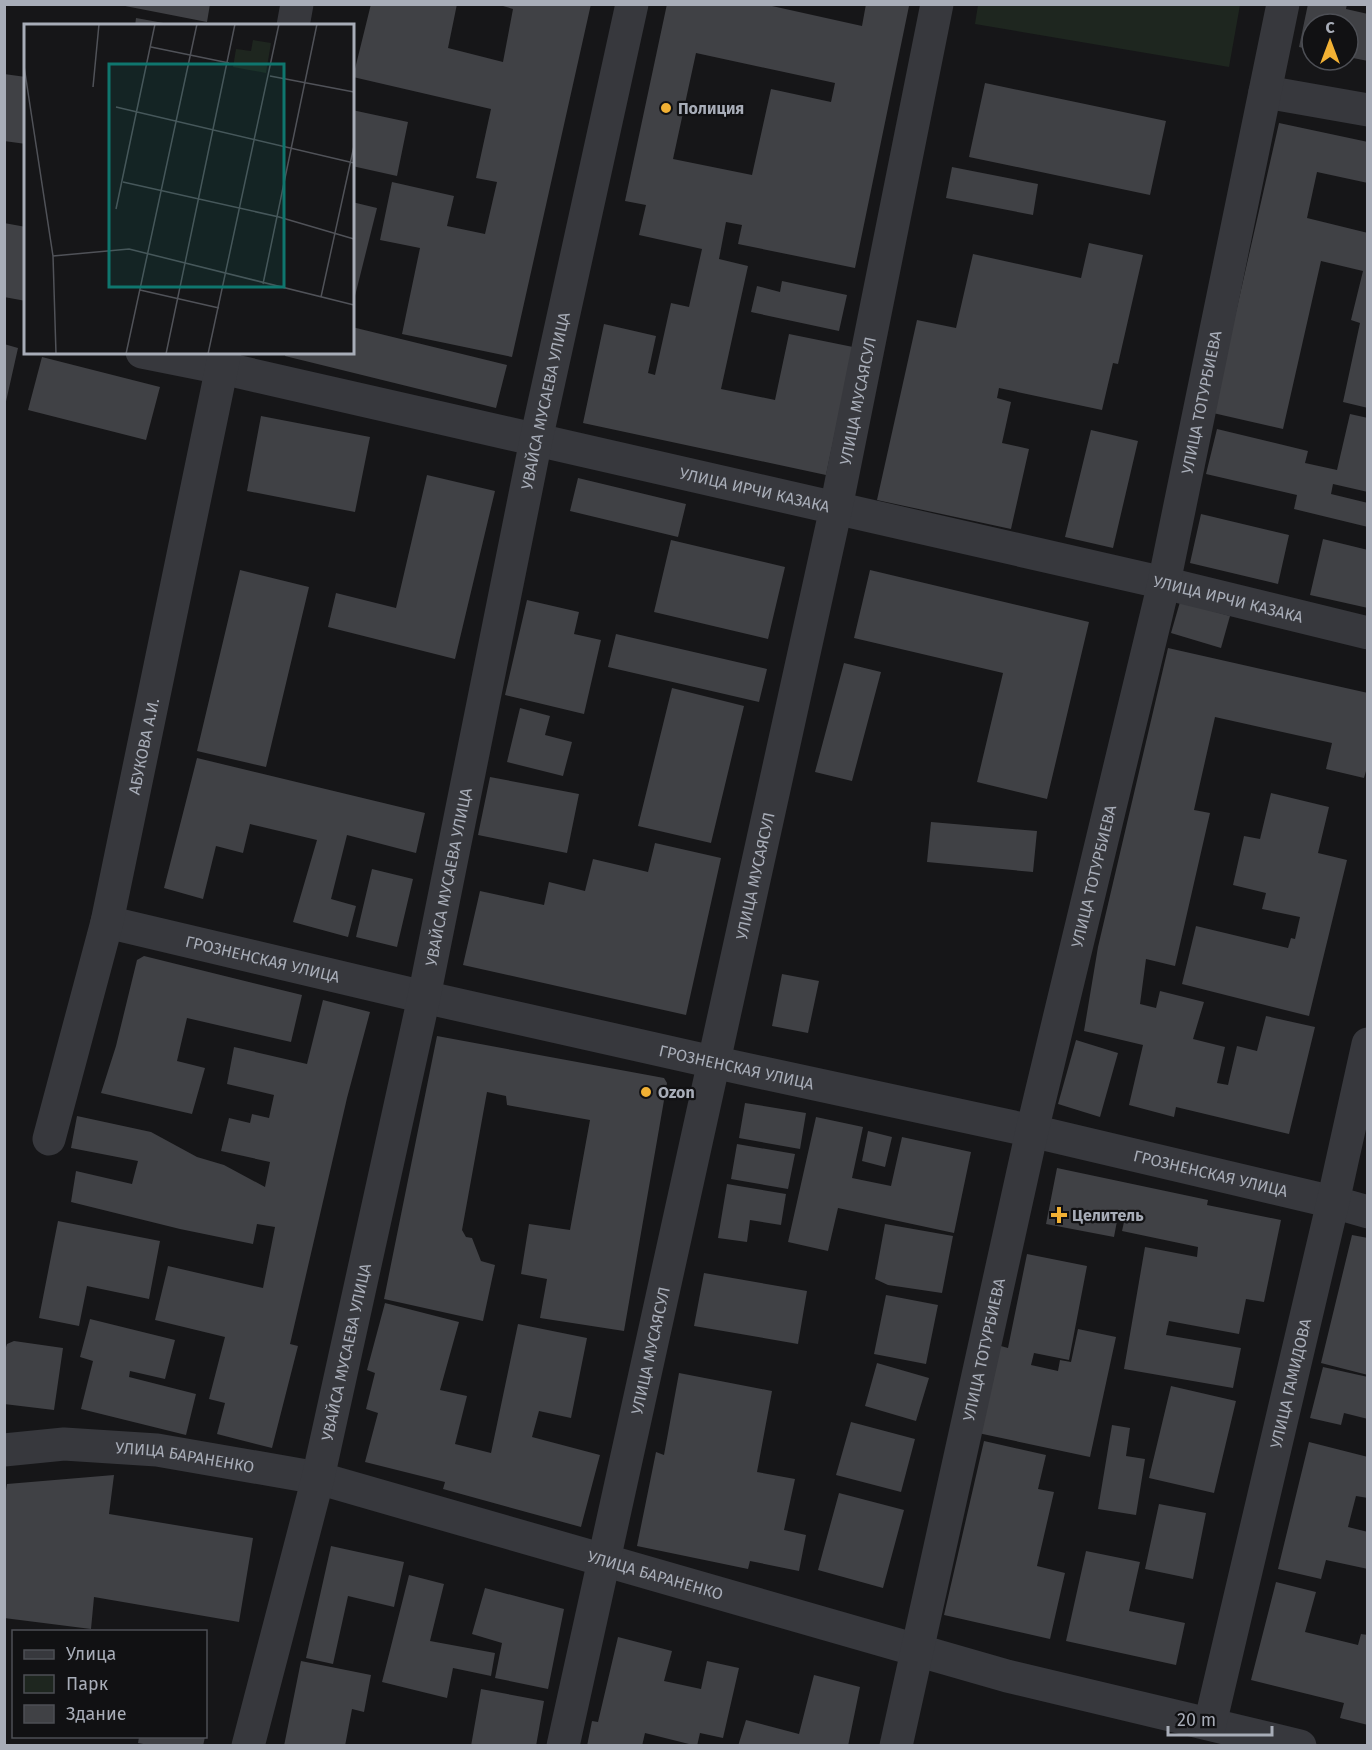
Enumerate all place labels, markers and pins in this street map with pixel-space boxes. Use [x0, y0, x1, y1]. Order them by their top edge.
place label: Полиция [678, 99, 744, 118]
marker: Полиция [659, 101, 673, 115]
place label: Ozon [658, 1083, 695, 1102]
marker: Ozon [639, 1085, 653, 1099]
marker: Целитель [1050, 1206, 1068, 1224]
place label: Целитель [1072, 1206, 1144, 1225]

